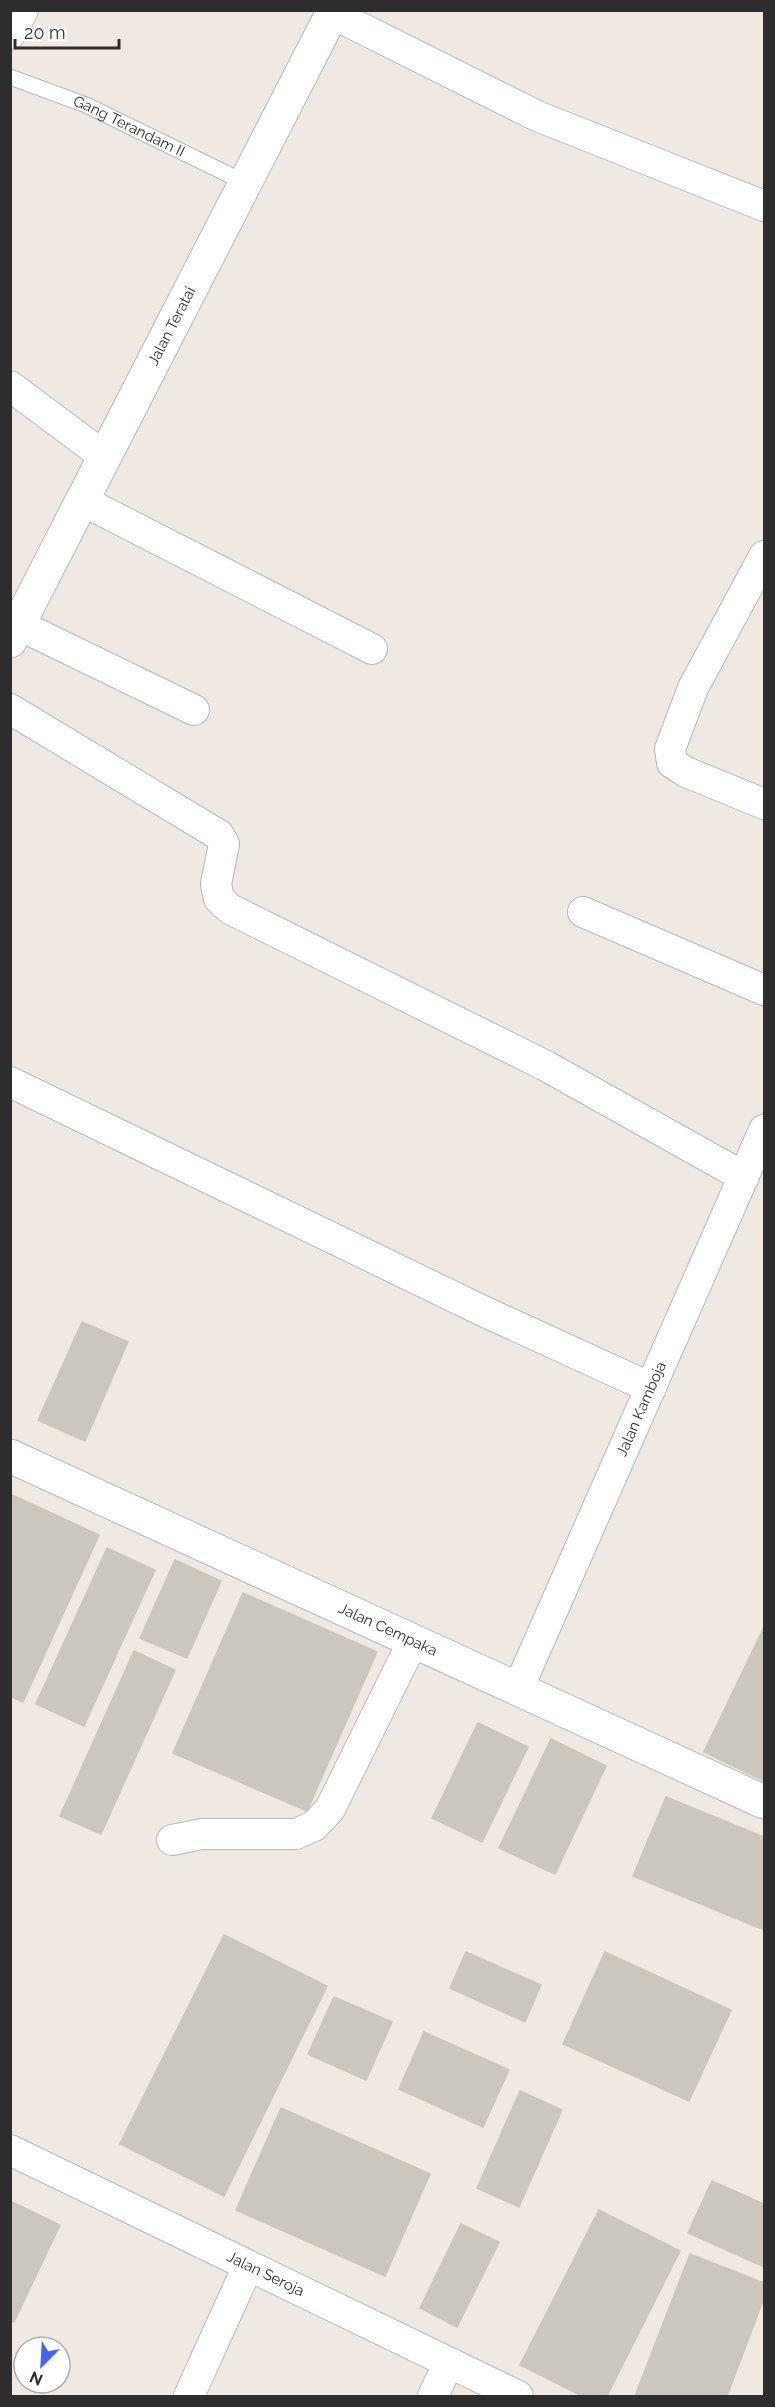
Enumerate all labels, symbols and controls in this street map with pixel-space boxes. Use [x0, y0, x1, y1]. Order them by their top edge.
scale bar [15, 12, 118, 50]
text: 20 m [24, 22, 66, 43]
street label: Gang Terandam II [71, 92, 188, 161]
street label: Jalan Teratai [144, 284, 199, 368]
street label: Jalan Kamboja [613, 1359, 670, 1459]
street label: Jalan Cempaka [336, 1599, 440, 1660]
street label: Jalan Seroja [224, 2247, 307, 2300]
north arrow [12, 2335, 72, 2395]
text: N [27, 2367, 46, 2389]

